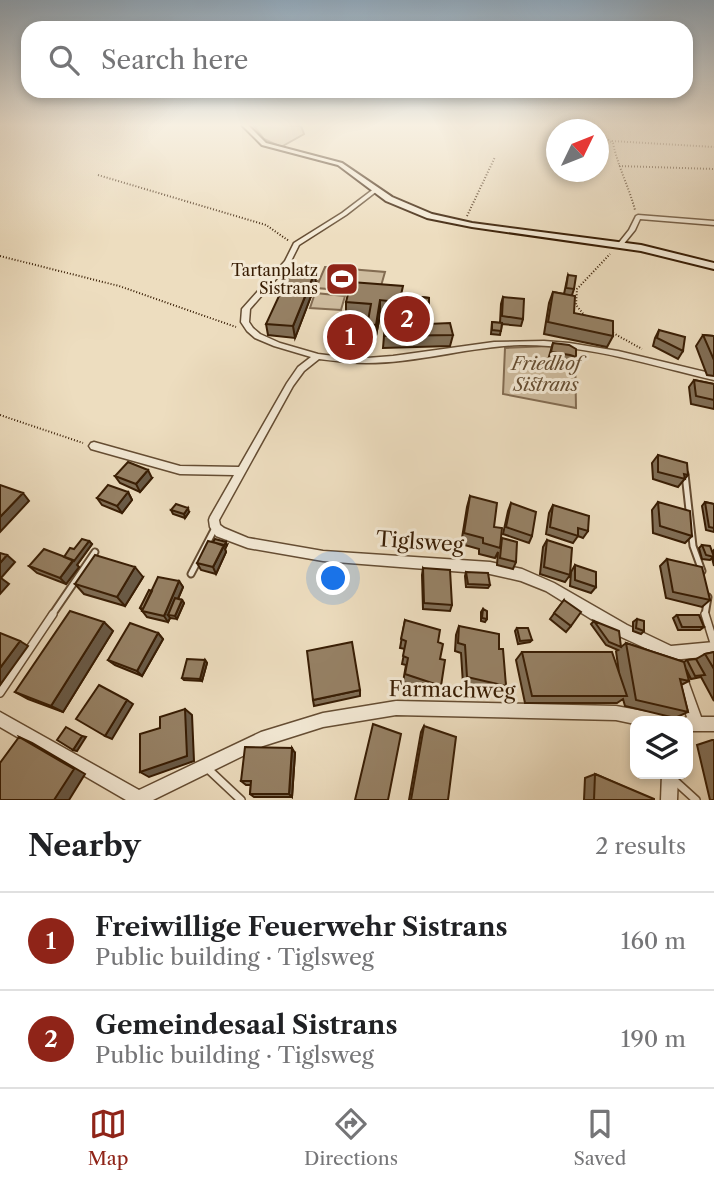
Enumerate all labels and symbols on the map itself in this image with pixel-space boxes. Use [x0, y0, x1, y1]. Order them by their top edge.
north arrow [546, 119, 609, 182]
place label: Tartanplatz Sistrans [231, 260, 318, 298]
sports icon: Tartanplatz Sistrans [323, 260, 361, 298]
pin: 2 [384, 293, 430, 345]
pin: 1 [327, 311, 373, 363]
park label: Friedhof Sistrans [510, 353, 587, 396]
street label: Tiglsweg [375, 526, 466, 557]
your location [316, 561, 350, 595]
street label: Farmachweg [388, 676, 516, 703]

